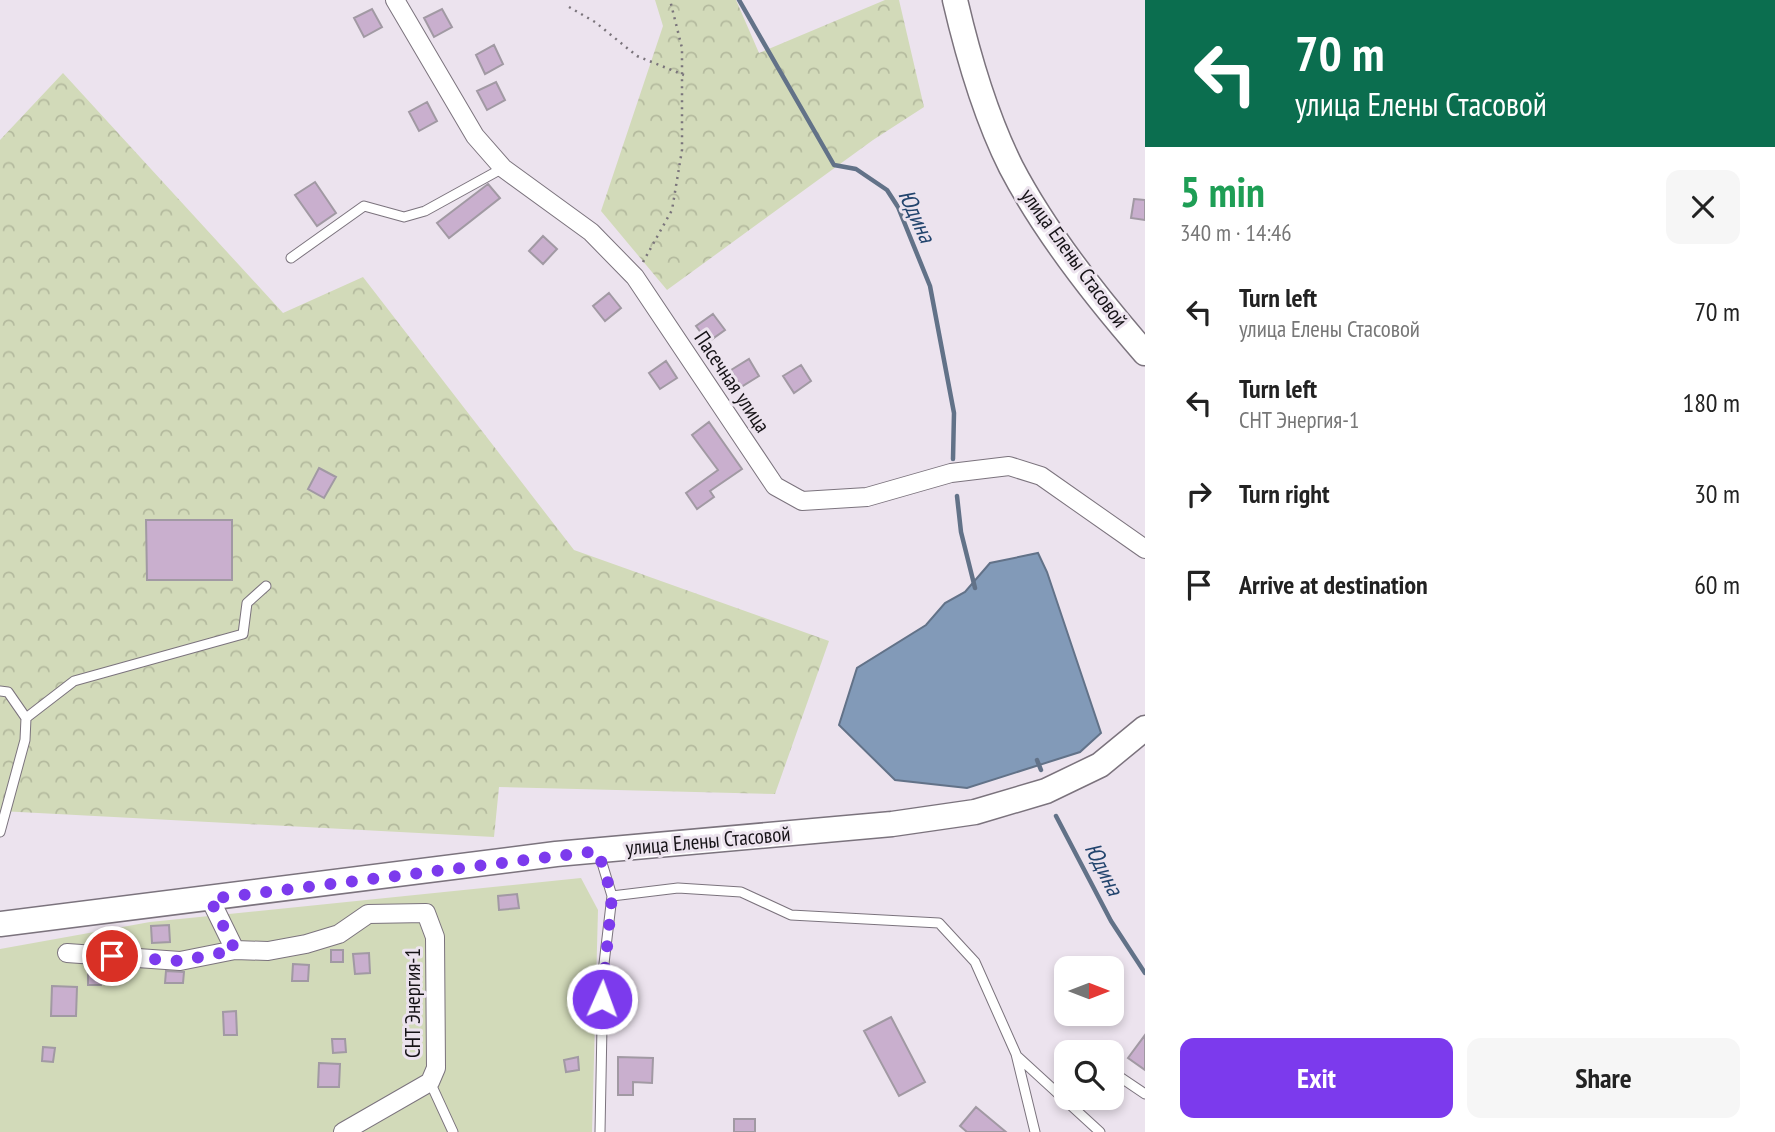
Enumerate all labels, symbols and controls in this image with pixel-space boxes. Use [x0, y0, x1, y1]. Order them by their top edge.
text: 70 m [1295, 21, 1384, 85]
icon: left [1180, 28, 1271, 119]
text: улица Елены Стасовой [1295, 83, 1547, 125]
text: 5 min [1180, 164, 1265, 219]
button: close [1666, 170, 1740, 244]
street label: улица Елены Стасовой [1015, 183, 1134, 332]
water label: Юдина [893, 185, 943, 249]
text: 340 m · 14:46 [1180, 218, 1292, 247]
text: Turn left [1239, 281, 1317, 314]
icon: left [1180, 293, 1218, 331]
text: 70 m [1694, 295, 1740, 328]
text: улица Елены Стасовой [1239, 314, 1420, 343]
street label: Пасечная улица [689, 326, 776, 438]
text: Turn left [1239, 372, 1317, 405]
icon: left [1180, 384, 1218, 422]
text: 180 m [1682, 386, 1740, 419]
text: СНТ Энергия-1 [1239, 405, 1359, 434]
icon: right [1180, 475, 1218, 513]
text: Turn right [1239, 477, 1330, 510]
text: 30 m [1694, 477, 1740, 510]
icon: arrive [1180, 566, 1218, 604]
text: Arrive at destination [1239, 568, 1428, 601]
text: 60 m [1694, 568, 1740, 601]
street label: улица Елены Стасовой [624, 820, 791, 861]
water label: Юдина [1079, 838, 1131, 902]
pin [82, 926, 142, 986]
icon: arrive [93, 937, 131, 975]
street label: СНТ Энергия-1 [399, 948, 426, 1058]
north arrow [1054, 956, 1124, 1026]
map controls [1054, 956, 1124, 1110]
position arrow [565, 962, 639, 1036]
button: Exit [1180, 1038, 1453, 1118]
button: Share [1467, 1038, 1740, 1118]
button: search [1054, 1040, 1124, 1110]

